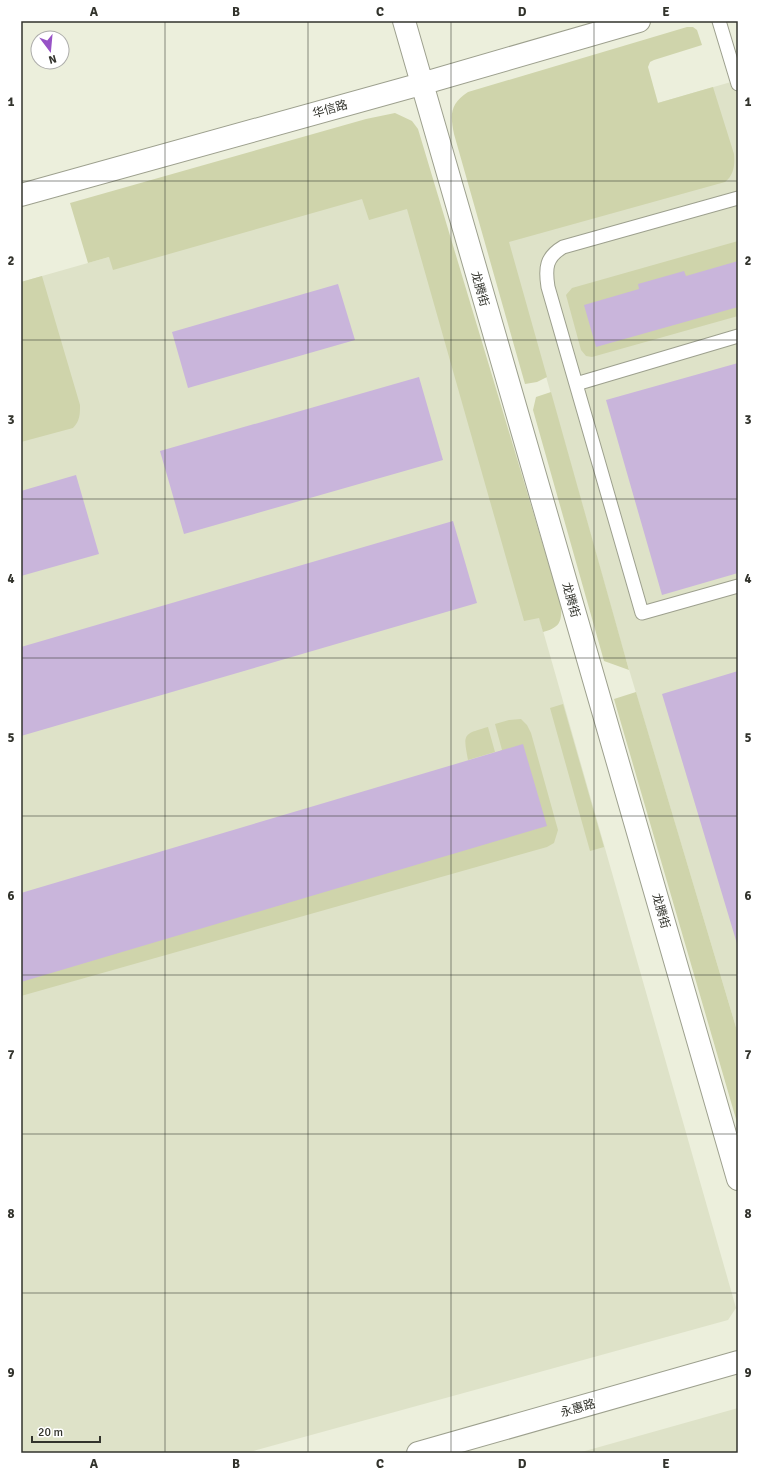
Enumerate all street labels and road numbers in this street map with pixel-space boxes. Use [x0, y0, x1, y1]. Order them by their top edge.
street label: 华信路 [311, 97, 350, 122]
street label: 龙腾街 [467, 270, 492, 309]
street label: 龙腾街 [558, 581, 583, 620]
street label: 龙腾街 [648, 892, 673, 931]
street label: 永惠路 [559, 1396, 598, 1421]

